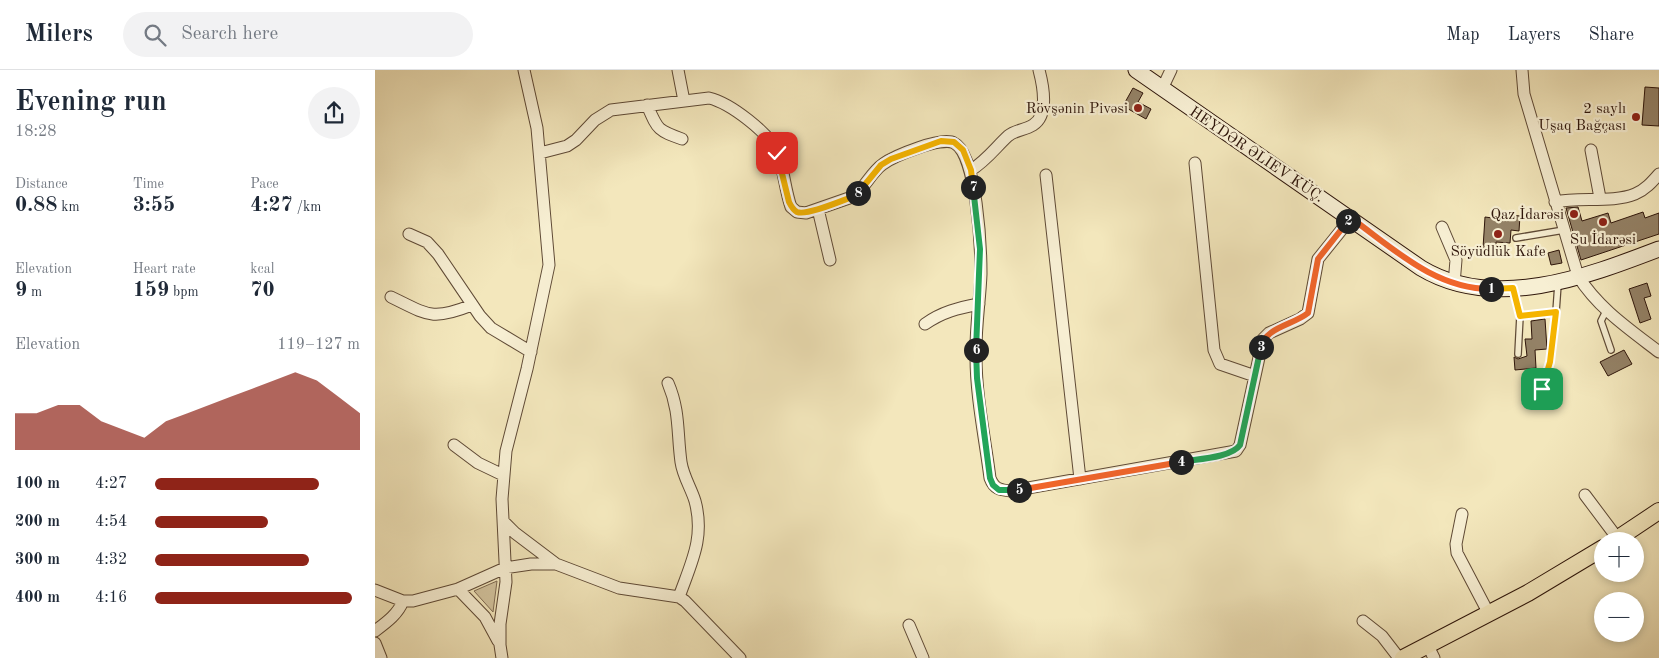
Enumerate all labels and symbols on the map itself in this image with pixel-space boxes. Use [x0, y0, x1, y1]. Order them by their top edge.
place label: Rövşənin Pivəsi [1026, 102, 1128, 117]
marker: Rövşənin Pivəsi [1132, 102, 1144, 114]
street label: HEYDƏR ƏLIEV KÜÇ. [1186, 102, 1328, 206]
place label: 2 saylı Uşaq Bağçası [1538, 102, 1626, 134]
marker: 2 saylı Uşaq Bağçası [1630, 111, 1642, 123]
pin [756, 132, 798, 174]
pin: 7 [961, 174, 985, 200]
pin: 8 [845, 180, 871, 206]
place label: Qaz İdarəsi [1491, 205, 1564, 223]
pin: 2 [1335, 208, 1361, 234]
marker: Qaz İdarəsi [1568, 208, 1580, 220]
marker: Su İdarəsi [1597, 216, 1609, 228]
marker: Söyüdlük Kafe [1492, 228, 1504, 240]
place label: Su İdarəsi [1570, 230, 1636, 248]
place label: Söyüdlük Kafe [1450, 245, 1546, 260]
pin: 1 [1479, 276, 1503, 302]
pin: 3 [1249, 334, 1273, 360]
pin: 6 [963, 338, 989, 362]
pin [1521, 368, 1563, 410]
pin: 4 [1169, 450, 1193, 474]
pin: 5 [1007, 478, 1031, 502]

